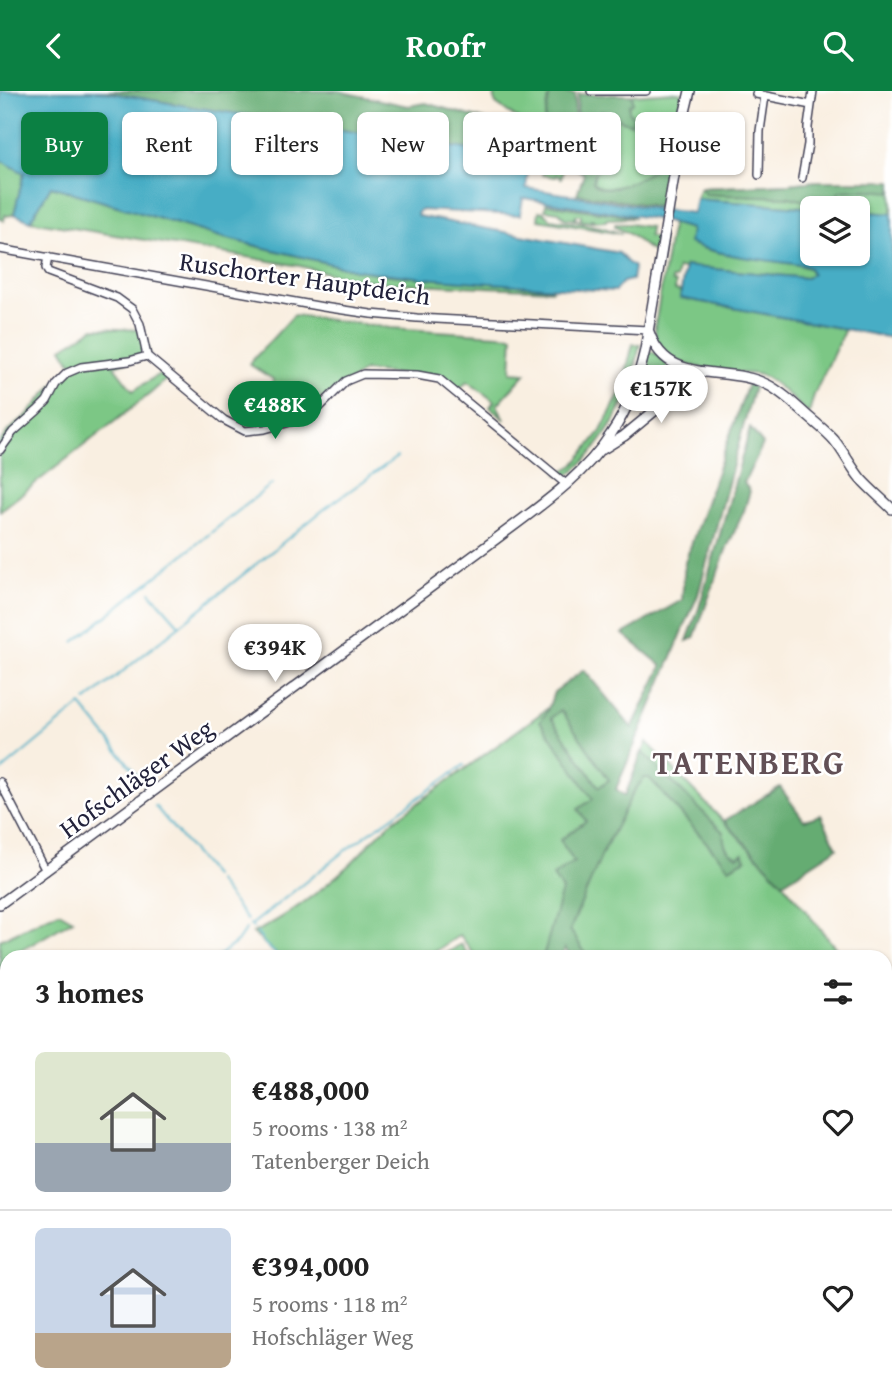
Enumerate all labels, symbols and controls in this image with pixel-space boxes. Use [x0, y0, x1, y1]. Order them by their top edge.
text: Roofr [406, 22, 486, 69]
icon: back [35, 27, 73, 65]
icon: search [819, 27, 857, 65]
chip: Buy [21, 112, 108, 175]
chip: Rent [122, 112, 217, 175]
chip: Filters [231, 112, 343, 175]
chip: New [357, 112, 449, 175]
chip: Apartment [463, 112, 621, 175]
chip: House [635, 112, 745, 175]
map controls [800, 196, 870, 266]
button: layers [800, 196, 870, 266]
street label: Ruschorter Hauptdeich [177, 241, 433, 315]
pin: €157K [612, 365, 710, 425]
text: €157K [630, 371, 692, 404]
pin: €488K [226, 381, 324, 441]
text: €488K [244, 387, 306, 420]
pin: €394K [226, 625, 324, 684]
text: €394K [244, 630, 306, 663]
street label: Hofschläger Weg [51, 709, 221, 847]
district label: TATENBERG [653, 738, 845, 786]
text: 3 homes [35, 970, 144, 1014]
icon: filters [819, 973, 857, 1011]
text: €488,000 [252, 1067, 369, 1111]
icon: home [91, 1080, 175, 1164]
icon: heart [819, 1103, 857, 1141]
text: 5 rooms · 138 m² [252, 1111, 407, 1144]
text: Tatenberger Deich [252, 1144, 430, 1177]
text: €394,000 [252, 1243, 369, 1287]
icon: home [91, 1256, 175, 1340]
icon: heart [819, 1279, 857, 1317]
text: 5 rooms · 118 m² [252, 1287, 407, 1320]
text: Hofschläger Weg [252, 1320, 413, 1353]

